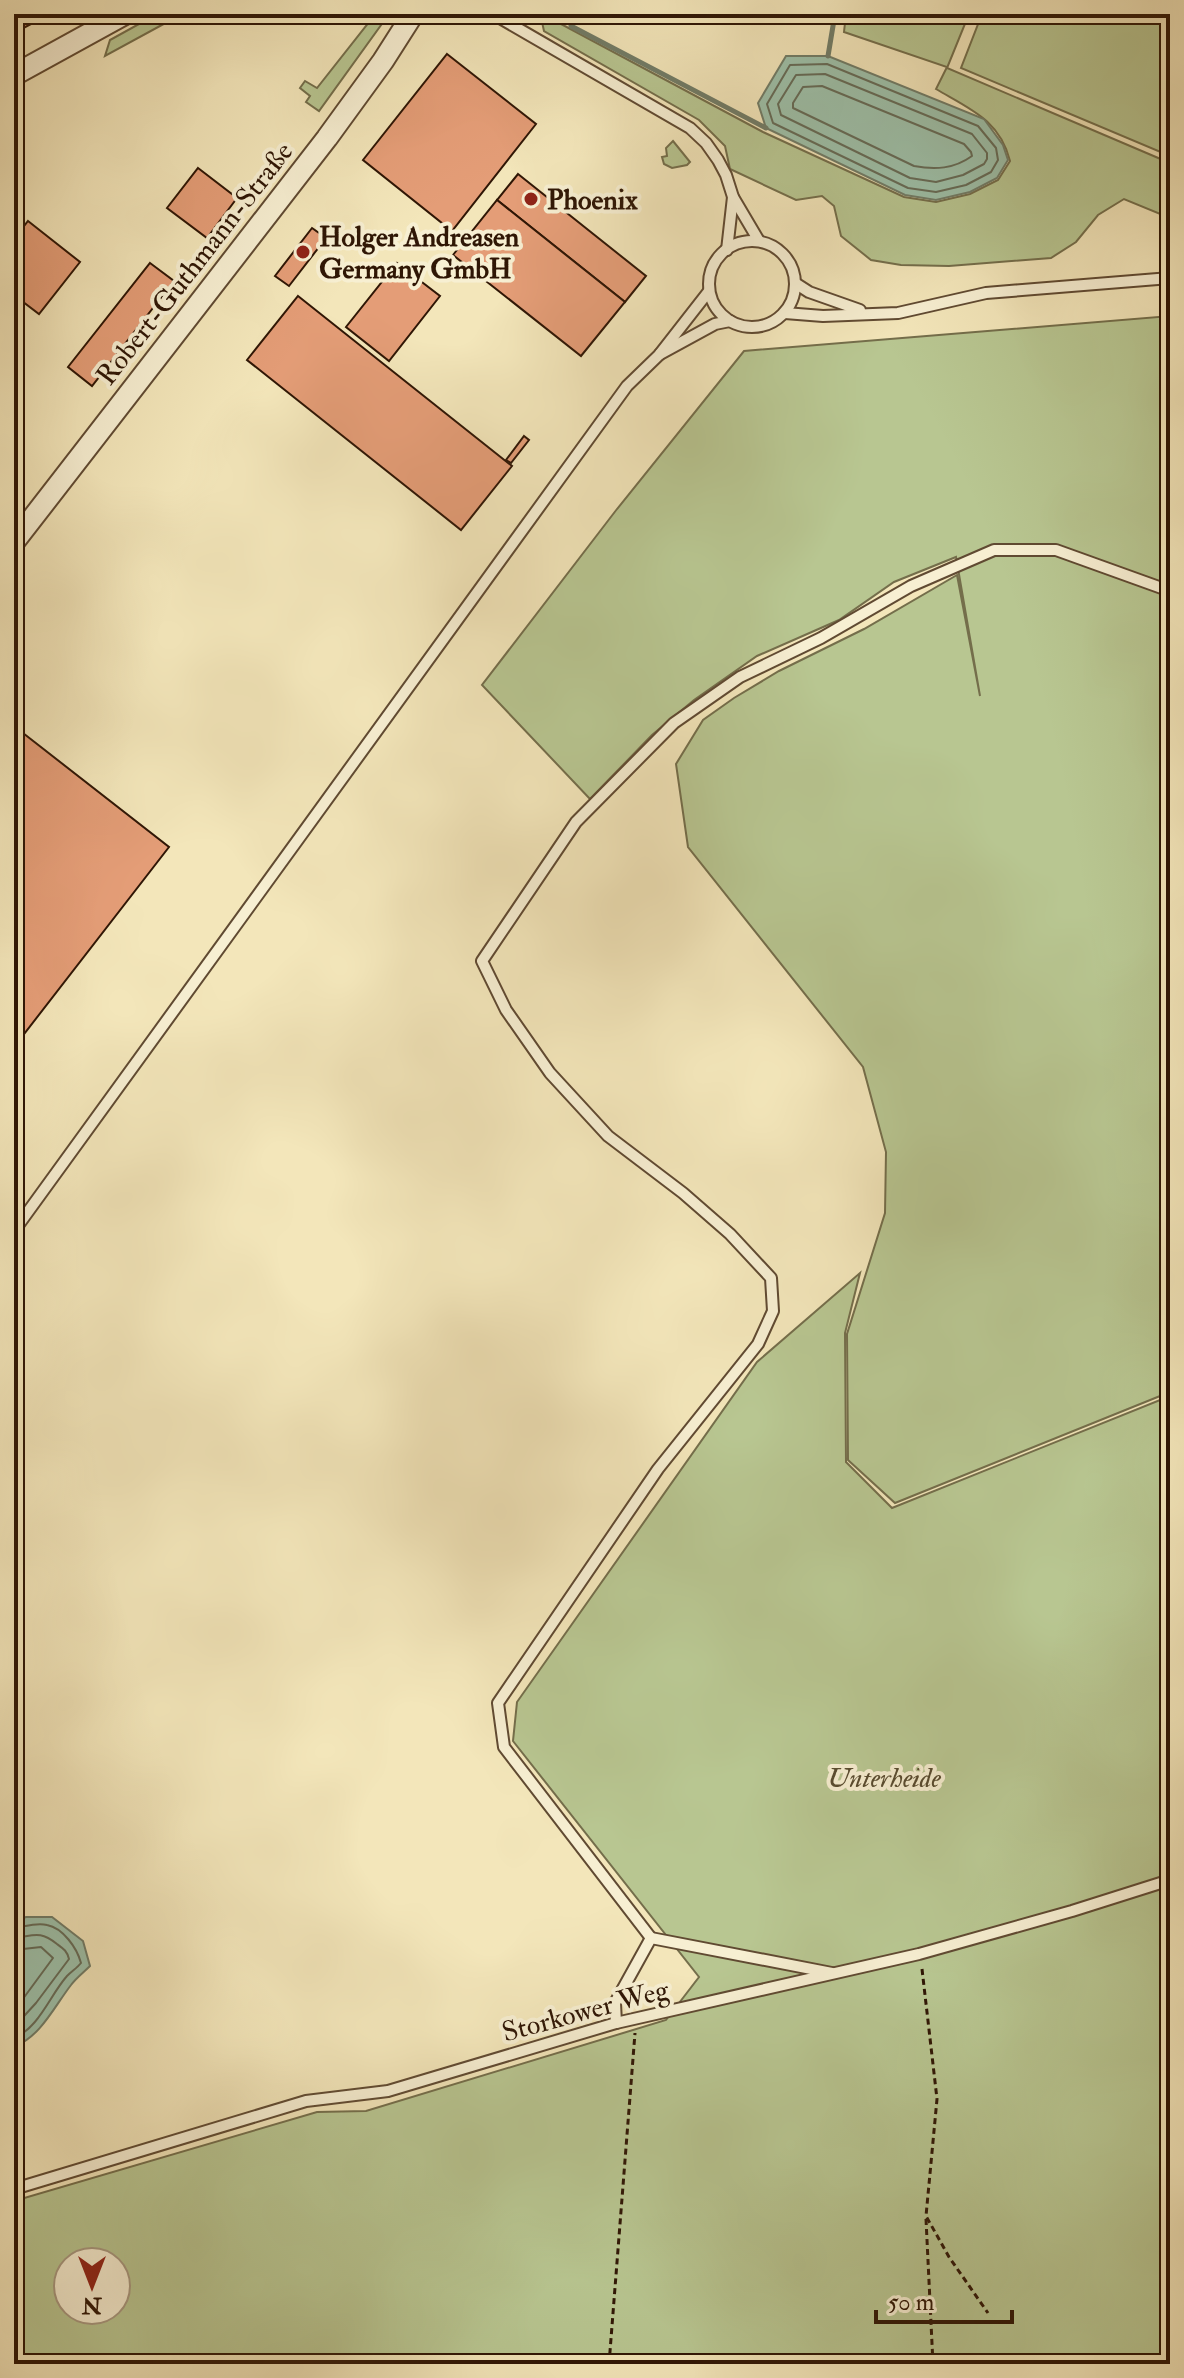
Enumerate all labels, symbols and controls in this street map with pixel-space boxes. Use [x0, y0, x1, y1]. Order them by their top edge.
street label: Robert-Guthmann-Straße [89, 135, 301, 393]
place label: Phoenix [547, 183, 638, 218]
marker: Phoenix [522, 190, 540, 208]
place label: Holger Andreasen Germany GmbH [319, 220, 520, 287]
marker: Holger Andreasen Germany GmbH [294, 243, 312, 261]
park label: Unterheide [827, 1761, 942, 1796]
street label: Storkower Weg [498, 1972, 674, 2051]
north arrow [52, 2246, 132, 2326]
scale bar [876, 2274, 1012, 2324]
text: 50 m [888, 2287, 935, 2318]
text: N [82, 2291, 103, 2319]

